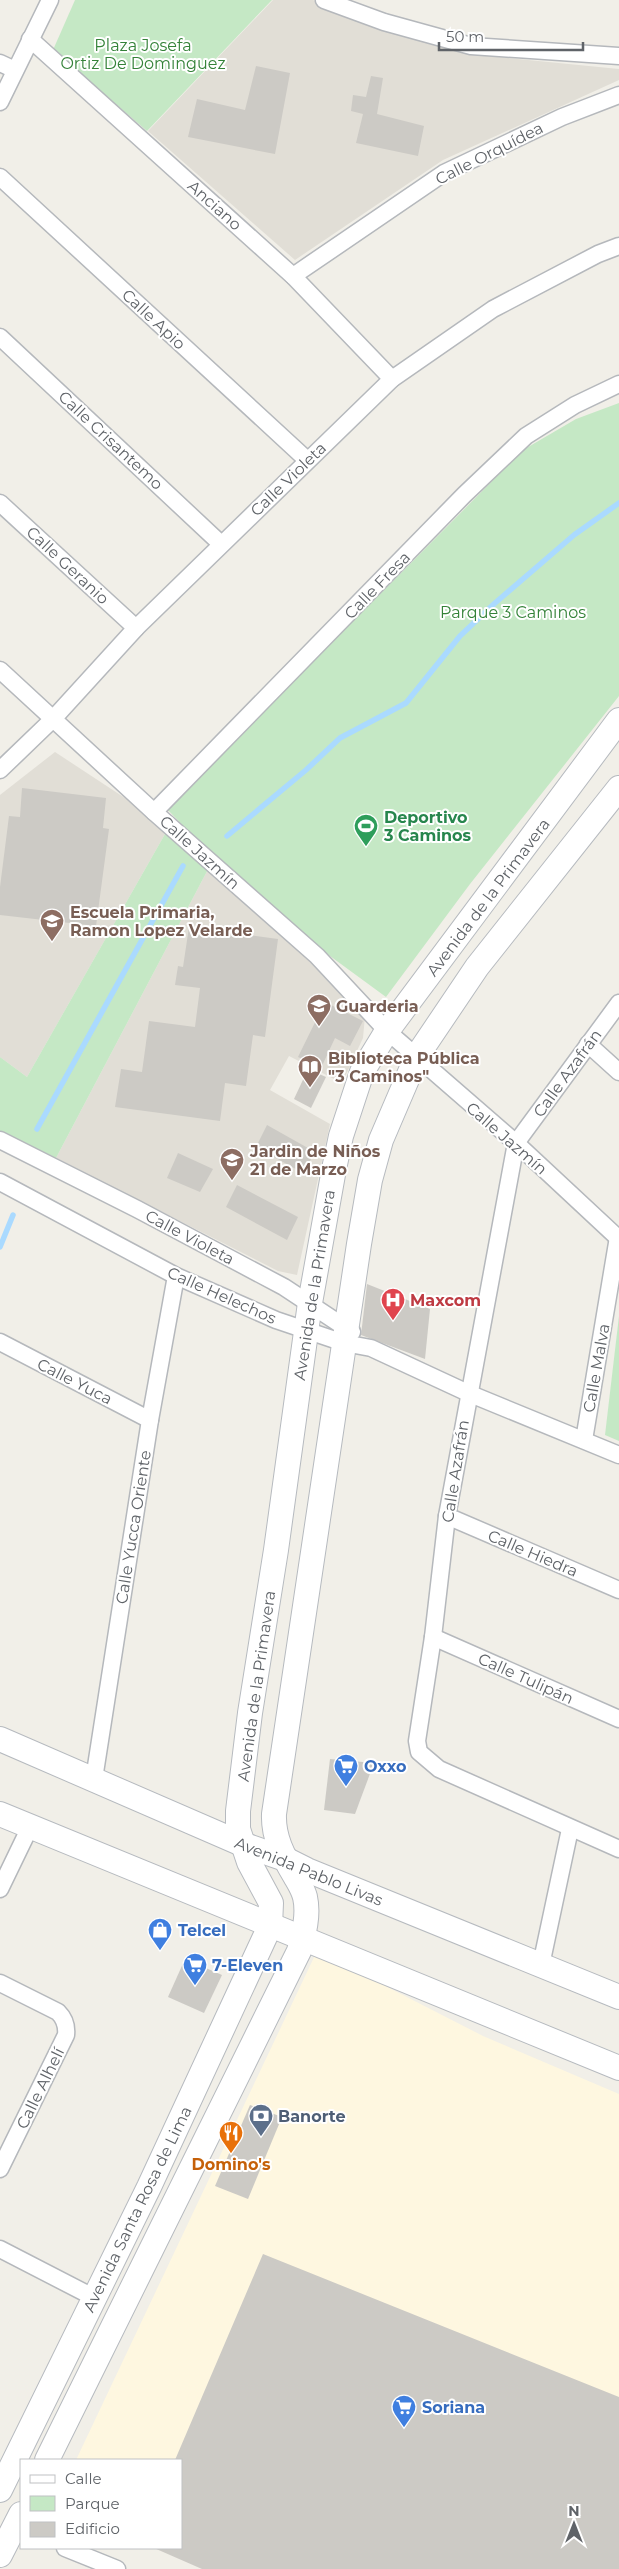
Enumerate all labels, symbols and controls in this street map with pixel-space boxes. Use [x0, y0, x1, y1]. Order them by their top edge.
scale bar [439, 20, 583, 52]
text: 50 m [446, 27, 484, 46]
park label: Plaza Josefa Ortiz De Dominguez [60, 36, 226, 73]
street label: Calle Orquídea [432, 118, 546, 189]
street label: Anciano [184, 176, 245, 234]
street label: Calle Apio [118, 285, 189, 354]
street label: Calle Crisantemo [54, 387, 167, 494]
street label: Calle Violeta [247, 439, 330, 520]
street label: Calle Geranio [23, 522, 113, 608]
street label: Calle Fresa [341, 548, 414, 623]
park label: Parque 3 Caminos [440, 603, 586, 622]
place label: Deportivo 3 Caminos [383, 808, 472, 845]
street label: Calle Jazmín [156, 812, 243, 893]
sports icon: Deportivo 3 Caminos [353, 813, 379, 847]
street label: Avenida de la Primavera [423, 815, 554, 980]
place label: Escuela Primaria, Ramon Lopez Velarde [70, 903, 253, 940]
school or university icon: Escuela Primaria, Ramon Lopez Velarde [39, 908, 65, 942]
school or university icon: Guarderia [306, 993, 332, 1027]
place label: Guarderia [336, 997, 419, 1016]
street label: Calle Azafrán [529, 1026, 606, 1121]
place label: Biblioteca Pública "3 Caminos" [328, 1049, 480, 1086]
library icon: Biblioteca Pública "3 Caminos" [297, 1054, 323, 1088]
street label: Calle Jazmín [462, 1098, 551, 1179]
place label: Jardin de Niños 21 de Marzo [249, 1142, 381, 1179]
school or university icon: Jardin de Niños 21 de Marzo [219, 1147, 245, 1181]
street label: Avenida de la Primavera [290, 1188, 339, 1382]
street label: Calle Violeta [142, 1206, 237, 1269]
street label: Calle Helechos [164, 1263, 279, 1328]
hospital icon: Maxcom [380, 1287, 406, 1321]
place label: Maxcom [410, 1291, 481, 1310]
street label: Calle Malva [579, 1322, 614, 1414]
street label: Calle Yuca [34, 1354, 116, 1409]
street label: Calle Azafrán [438, 1418, 473, 1524]
street label: Calle Yucca Oriente [112, 1449, 155, 1605]
street label: Calle Hiedra [485, 1526, 581, 1581]
street label: Avenida de la Primavera [234, 1589, 279, 1783]
street label: Calle Tulipán [475, 1649, 576, 1708]
supermarket icon: Oxxo [333, 1753, 359, 1787]
place label: Oxxo [364, 1757, 407, 1776]
street label: Avenida Pablo Livas [232, 1833, 386, 1910]
shop icon: Telcel [147, 1917, 173, 1951]
place label: Telcel [178, 1921, 226, 1940]
supermarket icon: 7-Eleven [182, 1952, 208, 1986]
place label: 7-Eleven [212, 1956, 283, 1975]
street label: Calle Alhelí [13, 2044, 69, 2132]
street label: Avenida Santa Rosa de Lima [79, 2103, 196, 2315]
bank icon: Banorte [248, 2103, 274, 2137]
place label: Banorte [278, 2107, 346, 2126]
restaurant icon: Domino's [218, 2120, 244, 2154]
place label: Domino's [192, 2155, 271, 2174]
supermarket icon: Soriana [391, 2394, 417, 2428]
place label: Soriana [422, 2398, 485, 2417]
legend [20, 2459, 182, 2549]
text: Calle [65, 2469, 102, 2488]
text: Parque [65, 2494, 120, 2513]
north arrow [549, 2499, 599, 2549]
text: N [568, 2502, 580, 2520]
text: Edificio [65, 2519, 120, 2538]

